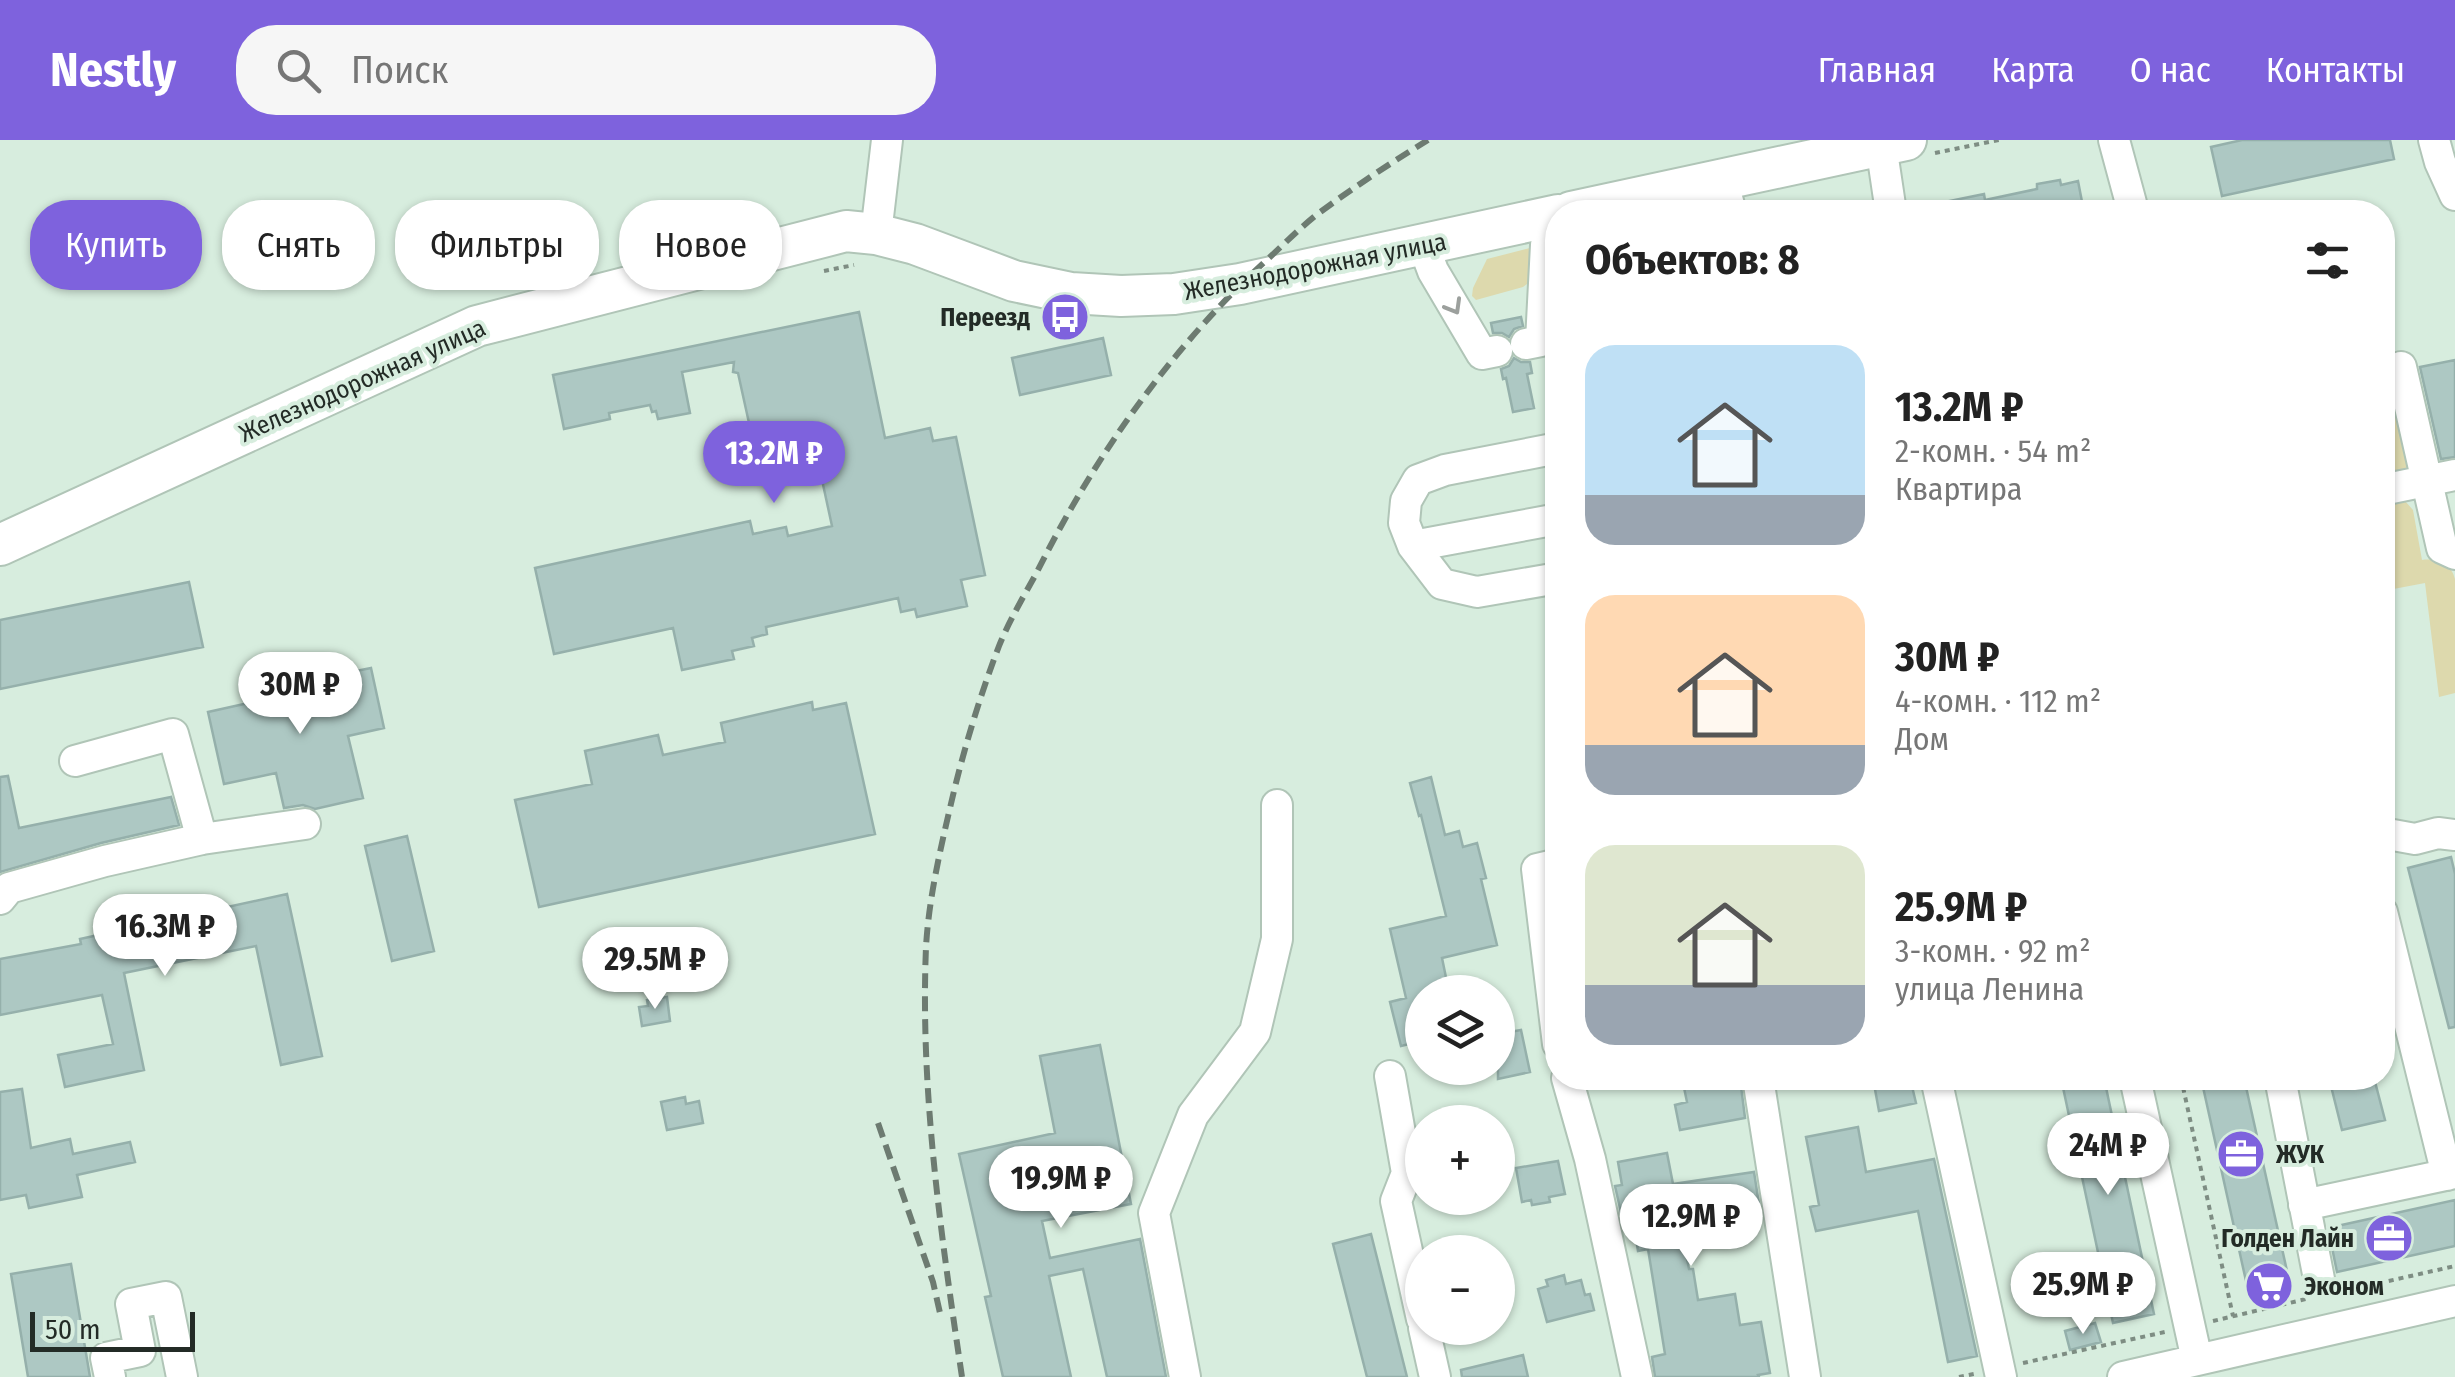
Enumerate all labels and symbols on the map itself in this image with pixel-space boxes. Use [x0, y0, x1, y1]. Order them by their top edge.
street label: Железнодорожная улица [1181, 227, 1449, 307]
bus stop icon: Переезд [1039, 291, 1091, 343]
one-way arrow [1442, 296, 1461, 314]
place label: Переезд [940, 303, 1030, 333]
street label: Железнодорожная улица [235, 313, 490, 449]
pin: 13.2M ₽ [682, 421, 866, 506]
pin: 30M ₽ [230, 652, 370, 737]
pin: 16.3M ₽ [73, 894, 257, 979]
pin: 29.5M ₽ [563, 927, 747, 1012]
pin: 24M ₽ [2038, 1113, 2178, 1198]
office icon: ЖУК [2215, 1128, 2267, 1180]
place label: ЖУК [2275, 1140, 2325, 1170]
pin: 19.9M ₽ [969, 1146, 1153, 1231]
pin: 12.9M ₽ [1599, 1184, 1783, 1269]
office icon: Голден Лайн [2363, 1212, 2415, 1264]
place label: Голден Лайн [2221, 1224, 2354, 1254]
pin: 25.9M ₽ [1991, 1252, 2175, 1337]
supermarket icon: Эконом [2243, 1260, 2295, 1312]
place label: Эконом [2304, 1272, 2384, 1302]
scale bar [30, 1307, 195, 1352]

